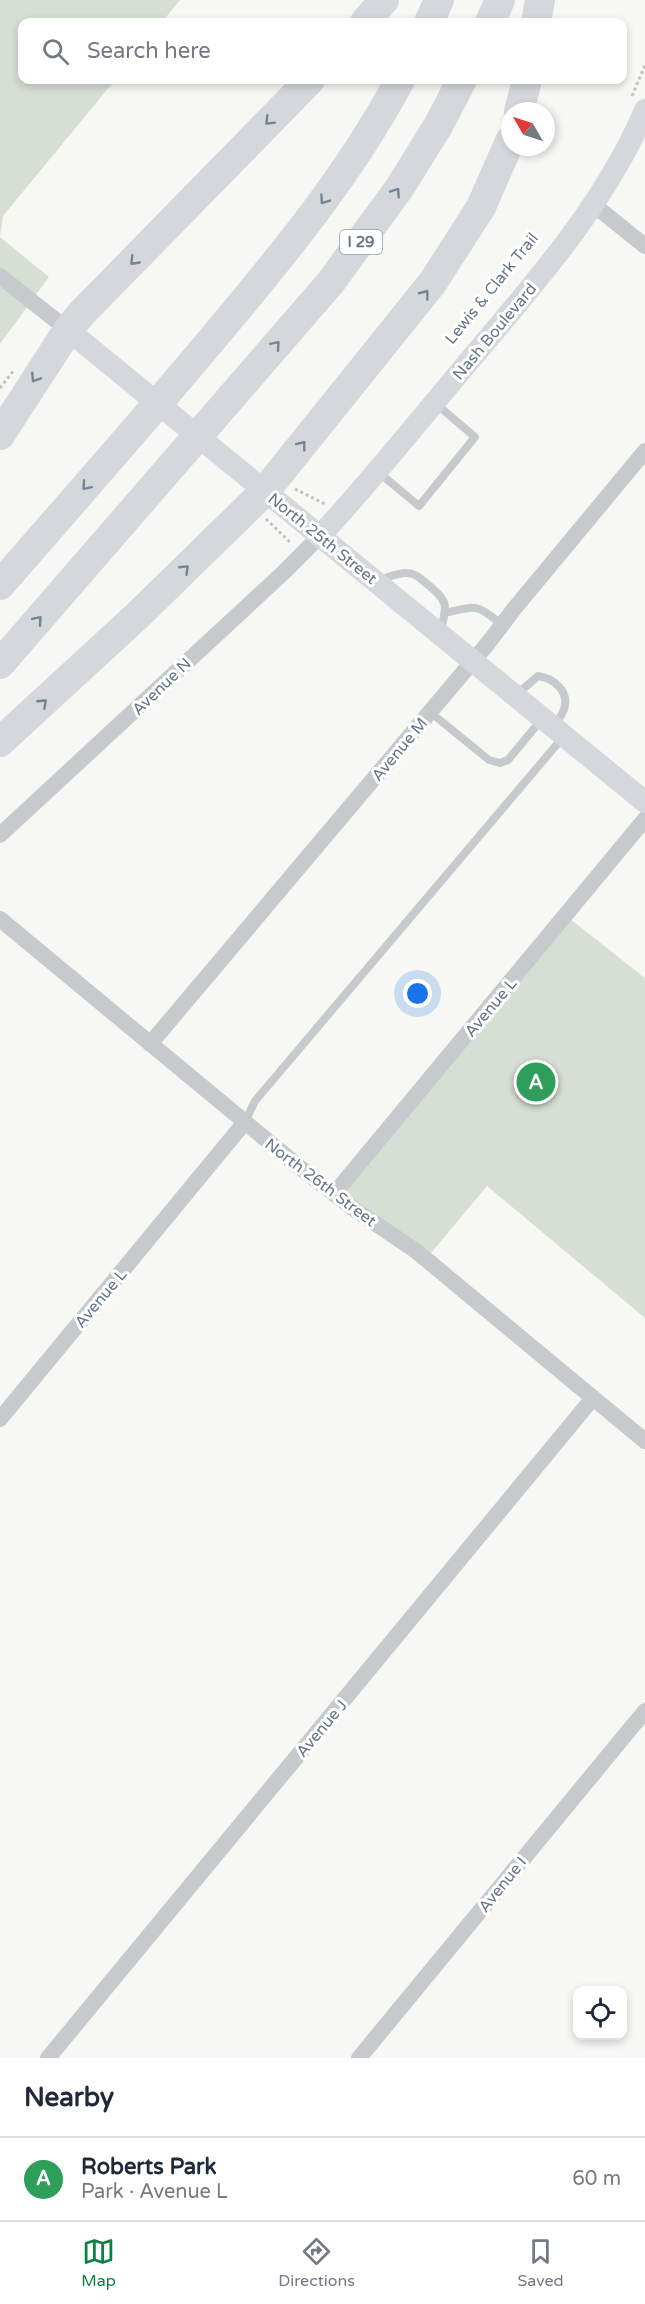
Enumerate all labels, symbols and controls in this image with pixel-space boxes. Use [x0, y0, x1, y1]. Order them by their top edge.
search box [18, 18, 627, 84]
icon: search [39, 35, 72, 68]
text: Search here [87, 38, 211, 64]
north arrow [501, 102, 555, 156]
one-way arrow [265, 115, 276, 125]
one-way arrow [389, 188, 400, 199]
one-way arrow [321, 194, 332, 205]
street label: Lewis & Clark Trail [441, 229, 543, 348]
road number: I 29 [340, 230, 382, 254]
one-way arrow [130, 254, 141, 265]
street label: Nash Boulevard [448, 279, 541, 384]
one-way arrow [417, 289, 428, 300]
one-way arrow [269, 341, 280, 352]
one-way arrow [32, 372, 43, 383]
one-way arrow [294, 441, 305, 452]
one-way arrow [82, 479, 93, 490]
street label: North 25th Street [264, 489, 381, 589]
one-way arrow [178, 565, 189, 576]
one-way arrow [31, 616, 42, 627]
street label: Avenue N [128, 654, 195, 720]
one-way arrow [36, 699, 47, 710]
street label: Avenue M [367, 714, 432, 786]
street label: Avenue L [460, 974, 521, 1041]
your location [403, 979, 432, 1008]
pin: A [516, 1060, 556, 1104]
street label: North 26th Street [261, 1134, 380, 1231]
street label: Avenue L [70, 1265, 131, 1332]
street label: Avenue J [292, 1696, 352, 1761]
street label: Avenue I [474, 1853, 531, 1917]
map controls [573, 1986, 627, 2040]
button: locate [573, 1986, 627, 2040]
text: Nearby [24, 2082, 114, 2113]
text: Roberts Park [81, 2154, 216, 2180]
text: A [36, 2167, 51, 2191]
text: 60 m [572, 2167, 621, 2191]
text: Park · Avenue L [81, 2180, 228, 2204]
tab: Map [81, 2235, 116, 2291]
tab: Directions [278, 2235, 355, 2291]
tab: Saved [517, 2235, 564, 2291]

